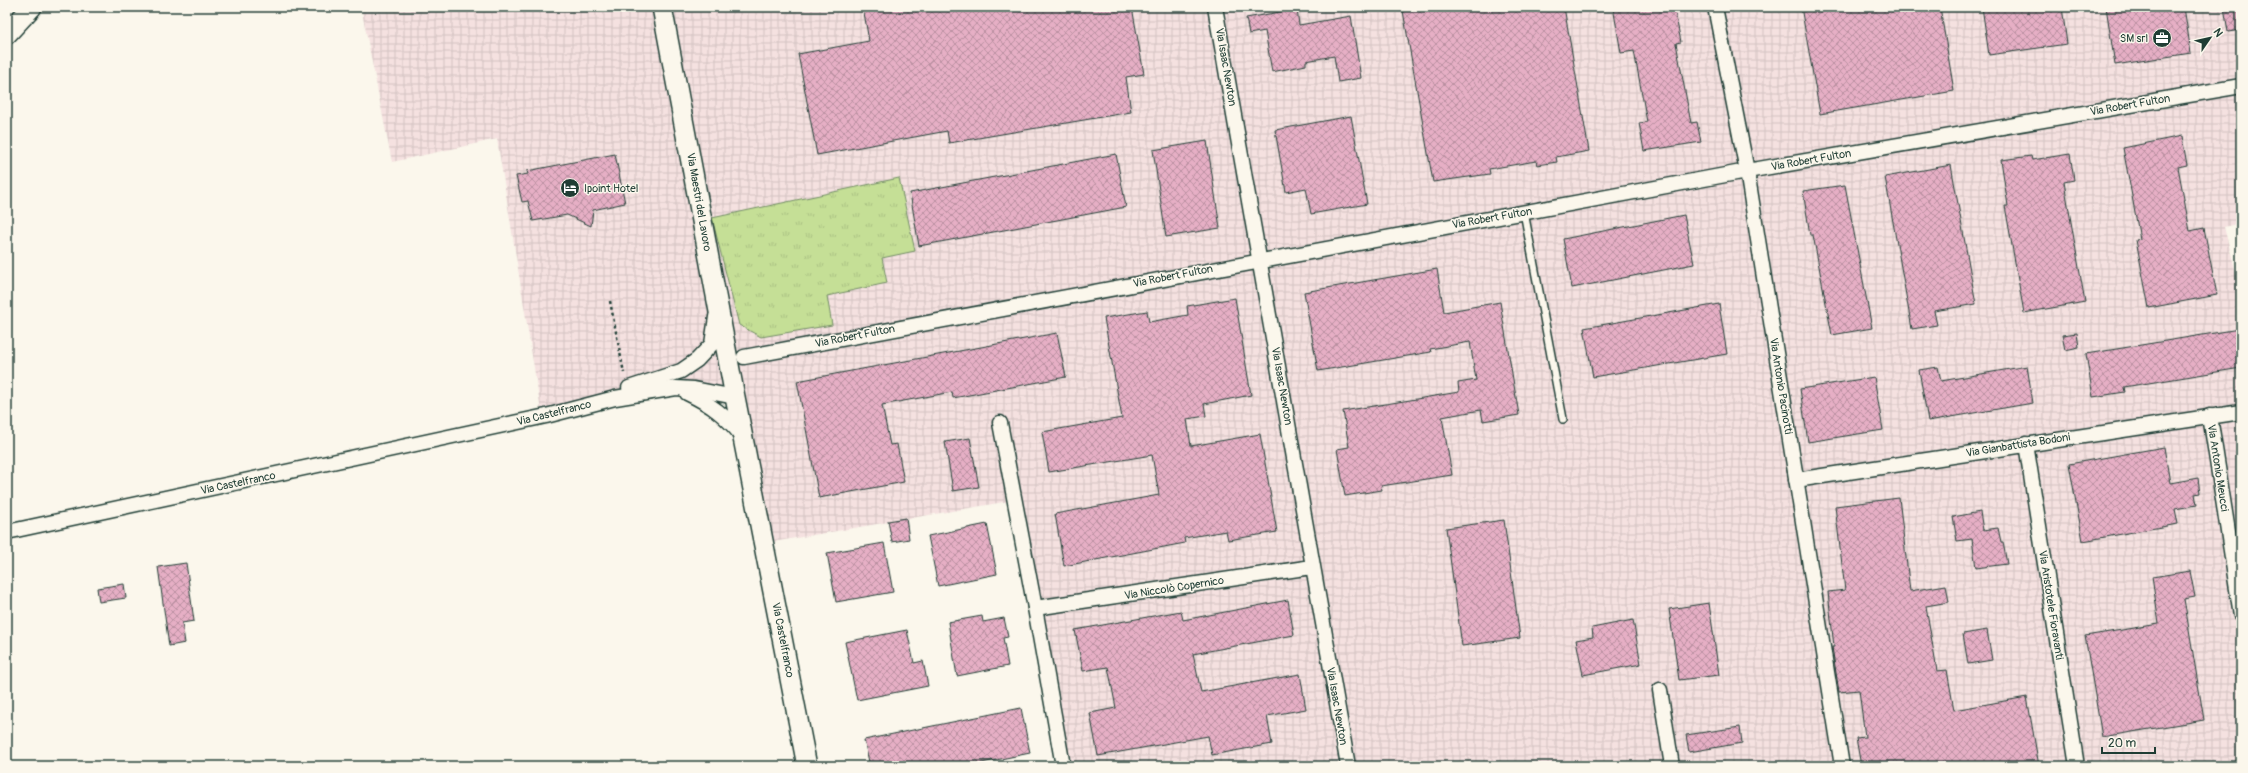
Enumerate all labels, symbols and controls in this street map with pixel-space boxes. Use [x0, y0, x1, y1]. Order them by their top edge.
north arrow [2190, 18, 2230, 58]
text: N [2210, 26, 2226, 40]
street label: Via Isaac Newton [1213, 27, 1239, 107]
office icon: SM srl [2151, 27, 2173, 49]
place label: SM srl [2120, 32, 2148, 45]
street label: Via Robert Fulton [2089, 92, 2171, 118]
street label: Via Robert Fulton [1770, 147, 1852, 173]
street label: Via Maestri del Lavoro [684, 152, 714, 252]
hotel icon: Ipoint Hotel [559, 177, 581, 199]
place label: Ipoint Hotel [584, 182, 638, 195]
street label: Via Robert Fulton [1451, 205, 1533, 231]
street label: Via Robert Fulton [1132, 262, 1214, 290]
street label: Via Robert Fulton [814, 322, 896, 350]
street label: Via Antonio Pacinotti [1767, 337, 1795, 435]
street label: Via Isaac Newton [1269, 346, 1295, 426]
street label: Via Castelfranco [515, 397, 593, 429]
street label: Via Antonio Meucci [2205, 424, 2231, 513]
street label: Via Gianbattista Bodoni [1965, 430, 2071, 460]
street label: Via Castelfranco [199, 469, 277, 497]
street label: Via Aristotele Fioravanti [2036, 549, 2066, 661]
street label: Via Niccolò Copernico [1123, 574, 1225, 602]
street label: Via Castelfranco [769, 601, 797, 679]
street label: Via Isaac Newton [1324, 666, 1350, 746]
scale bar [2102, 729, 2155, 755]
text: 20 m [2108, 736, 2137, 751]

